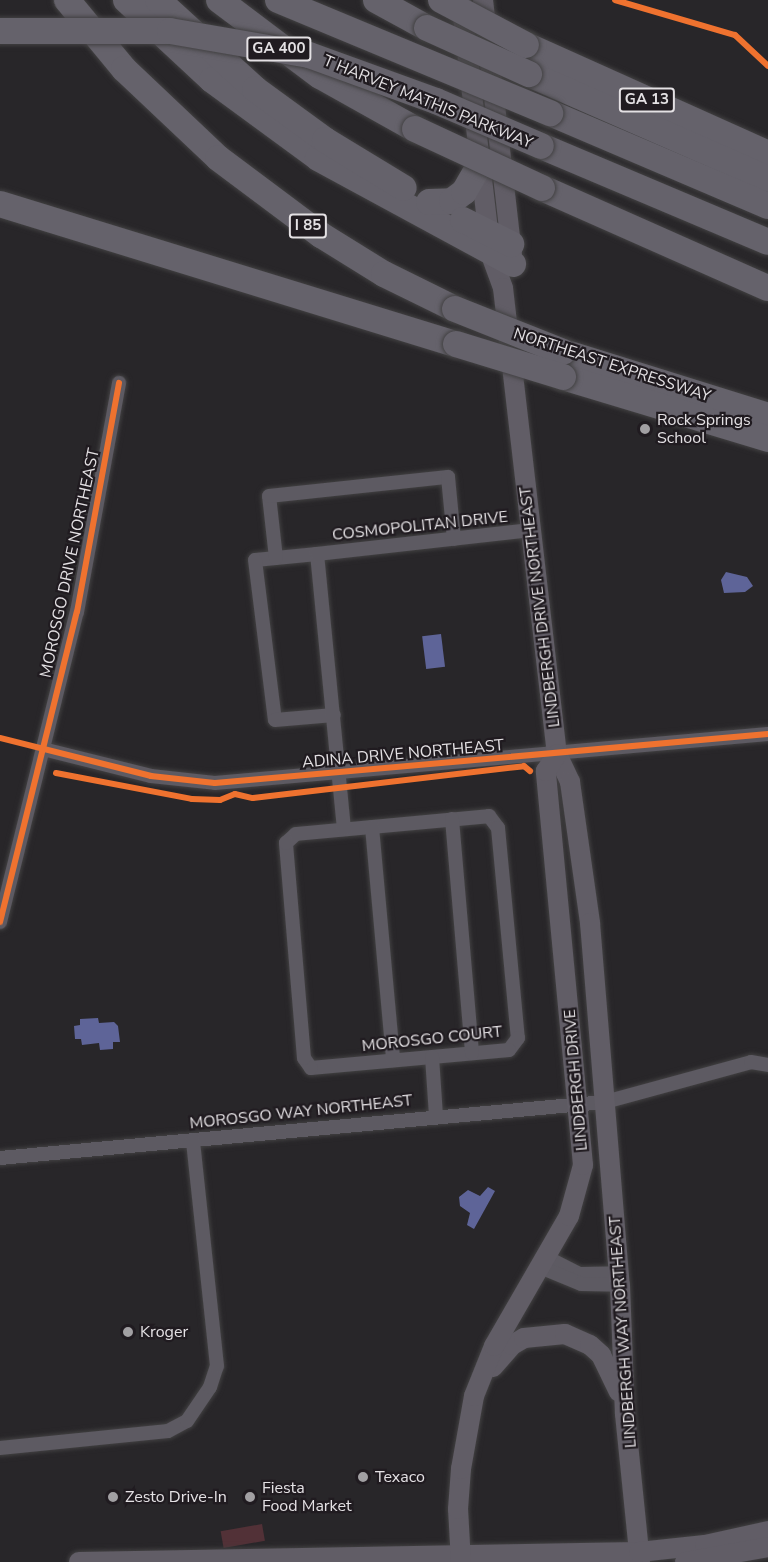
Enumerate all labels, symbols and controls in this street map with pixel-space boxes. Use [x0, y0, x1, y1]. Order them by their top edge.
road number: GA 400 [246, 37, 312, 61]
street label: T HARVEY MATHIS PARKWAY [321, 51, 535, 153]
road number: GA 13 [618, 88, 676, 112]
road number: I 85 [288, 214, 328, 238]
street label: NORTHEAST EXPRESSWAY [511, 324, 713, 406]
place label: Rock Springs School [657, 410, 751, 448]
marker: Rock Springs School [638, 422, 652, 436]
street label: MOROSGO DRIVE NORTHEAST [36, 447, 104, 679]
street label: LINDBERGH DRIVE NORTHEAST [516, 485, 564, 729]
street label: COSMOPOLITAN DRIVE [331, 507, 509, 545]
street label: ADINA DRIVE NORTHEAST [301, 736, 505, 772]
street label: LINDBERGH DRIVE [560, 1008, 592, 1152]
street label: MOROSGO COURT [361, 1022, 503, 1056]
street label: MOROSGO WAY NORTHEAST [189, 1091, 413, 1133]
street label: LINDBERGH WAY NORTHEAST [605, 1215, 641, 1449]
place label: Kroger [140, 1322, 188, 1342]
marker: Kroger [121, 1325, 135, 1339]
place label: Texaco [375, 1467, 425, 1487]
marker: Texaco [356, 1470, 370, 1484]
place label: Fiesta Food Market [262, 1478, 351, 1516]
place label: Zesto Drive-In [125, 1487, 227, 1507]
marker: Zesto Drive-In [106, 1490, 120, 1504]
marker: Fiesta Food Market [243, 1490, 257, 1504]

